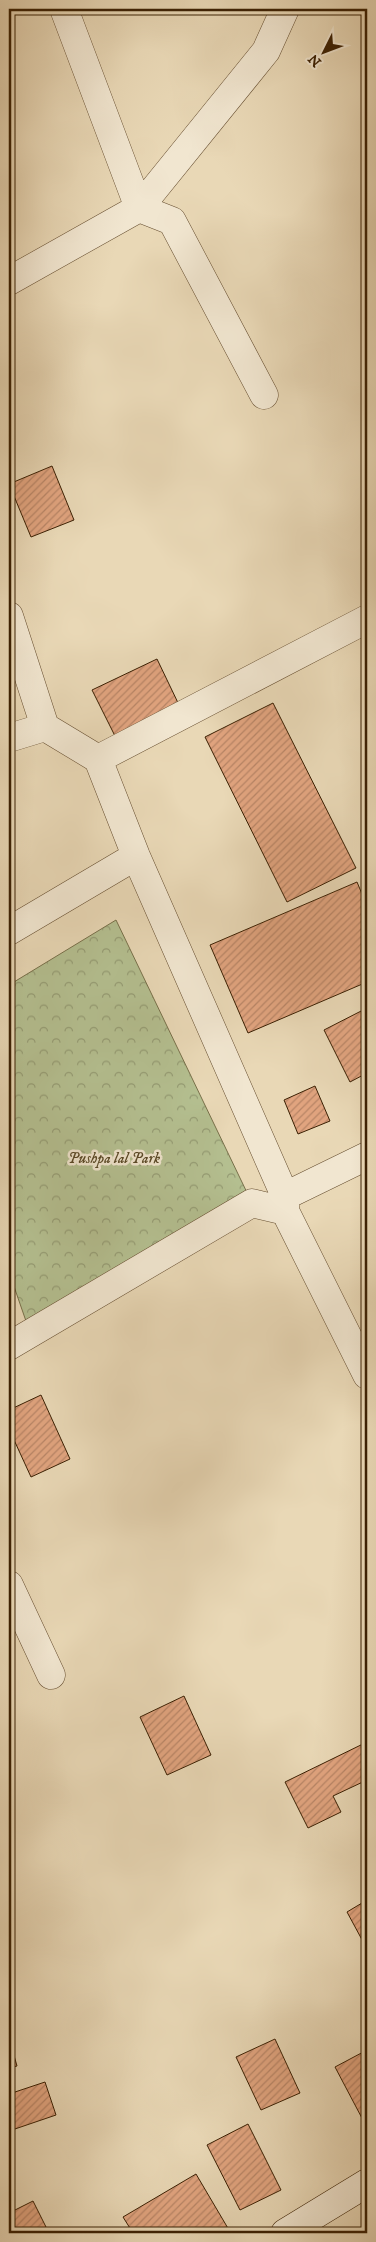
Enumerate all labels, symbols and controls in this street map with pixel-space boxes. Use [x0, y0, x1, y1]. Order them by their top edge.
north arrow [298, 28, 348, 78]
text: N [304, 49, 326, 70]
park label: Pushpa lal Park [68, 1149, 161, 1168]

